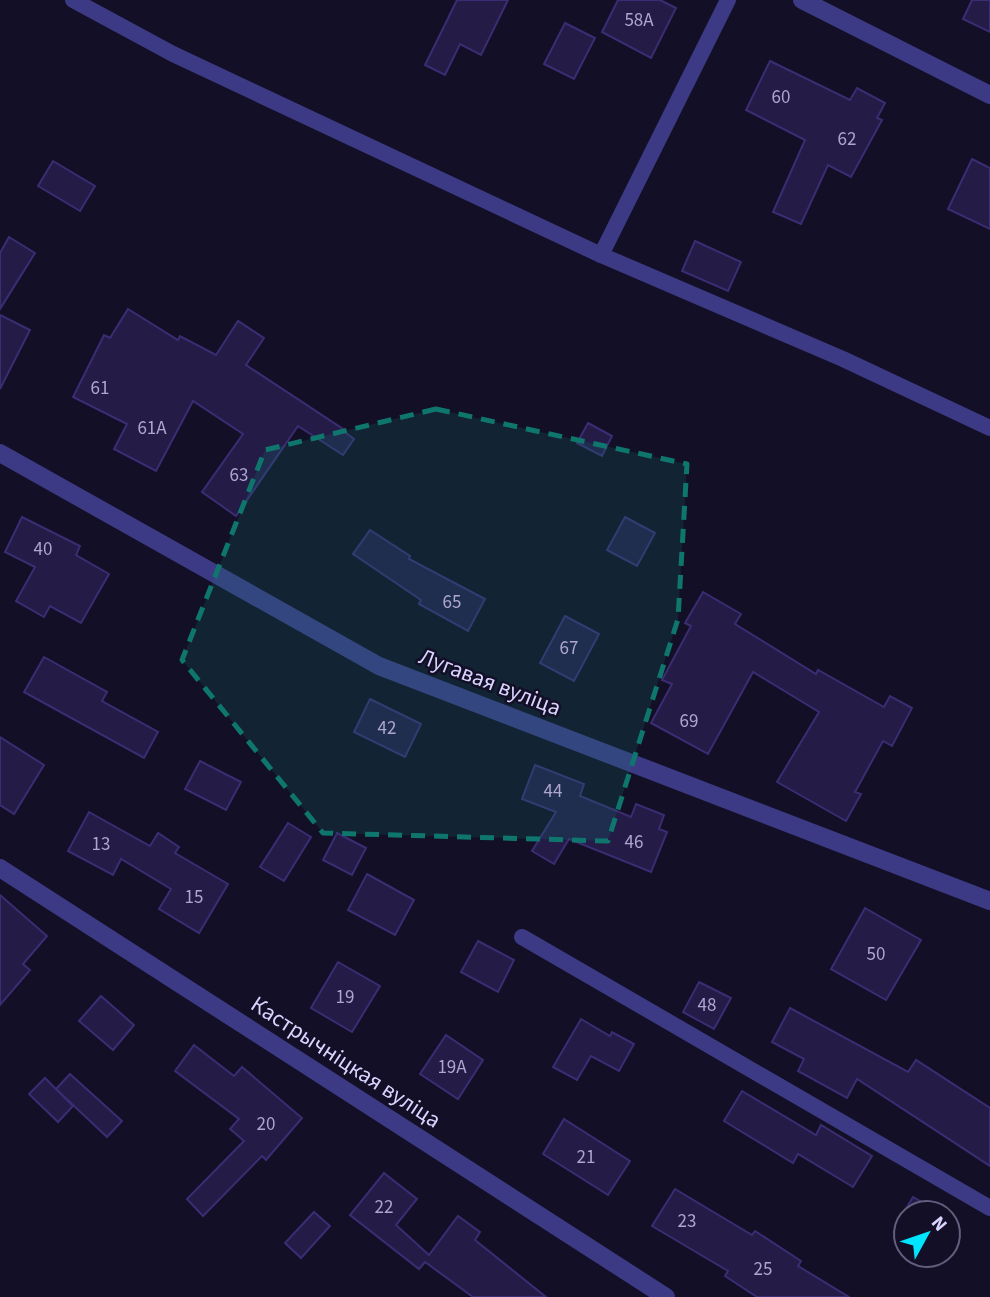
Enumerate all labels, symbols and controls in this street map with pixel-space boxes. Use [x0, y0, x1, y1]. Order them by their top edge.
house number: 58А [624, 7, 654, 34]
house number: 60 [772, 84, 790, 111]
house number: 62 [838, 126, 856, 153]
house number: 61 [91, 375, 109, 402]
house number: 61А [137, 415, 167, 442]
house number: 63 [230, 462, 248, 489]
house number: 40 [34, 536, 52, 563]
house number: 65 [443, 589, 461, 616]
house number: 67 [560, 635, 578, 662]
street label: Лугавая вуліца [414, 640, 566, 724]
house number: 69 [680, 708, 698, 735]
house number: 42 [378, 715, 396, 742]
house number: 44 [544, 778, 562, 805]
house number: 46 [625, 829, 643, 856]
house number: 13 [92, 831, 110, 858]
house number: 15 [185, 884, 203, 911]
house number: 50 [867, 941, 885, 968]
house number: 19 [336, 984, 354, 1011]
street label: Кастрычніцкая вуліца [244, 988, 448, 1136]
house number: 48 [698, 992, 716, 1019]
house number: 19А [437, 1054, 467, 1081]
house number: 20 [257, 1111, 275, 1138]
house number: 21 [577, 1144, 595, 1171]
house number: 22 [375, 1194, 393, 1221]
north arrow [892, 1199, 962, 1269]
house number: 23 [678, 1208, 696, 1235]
text: N [924, 1211, 953, 1238]
house number: 25 [754, 1256, 772, 1283]

